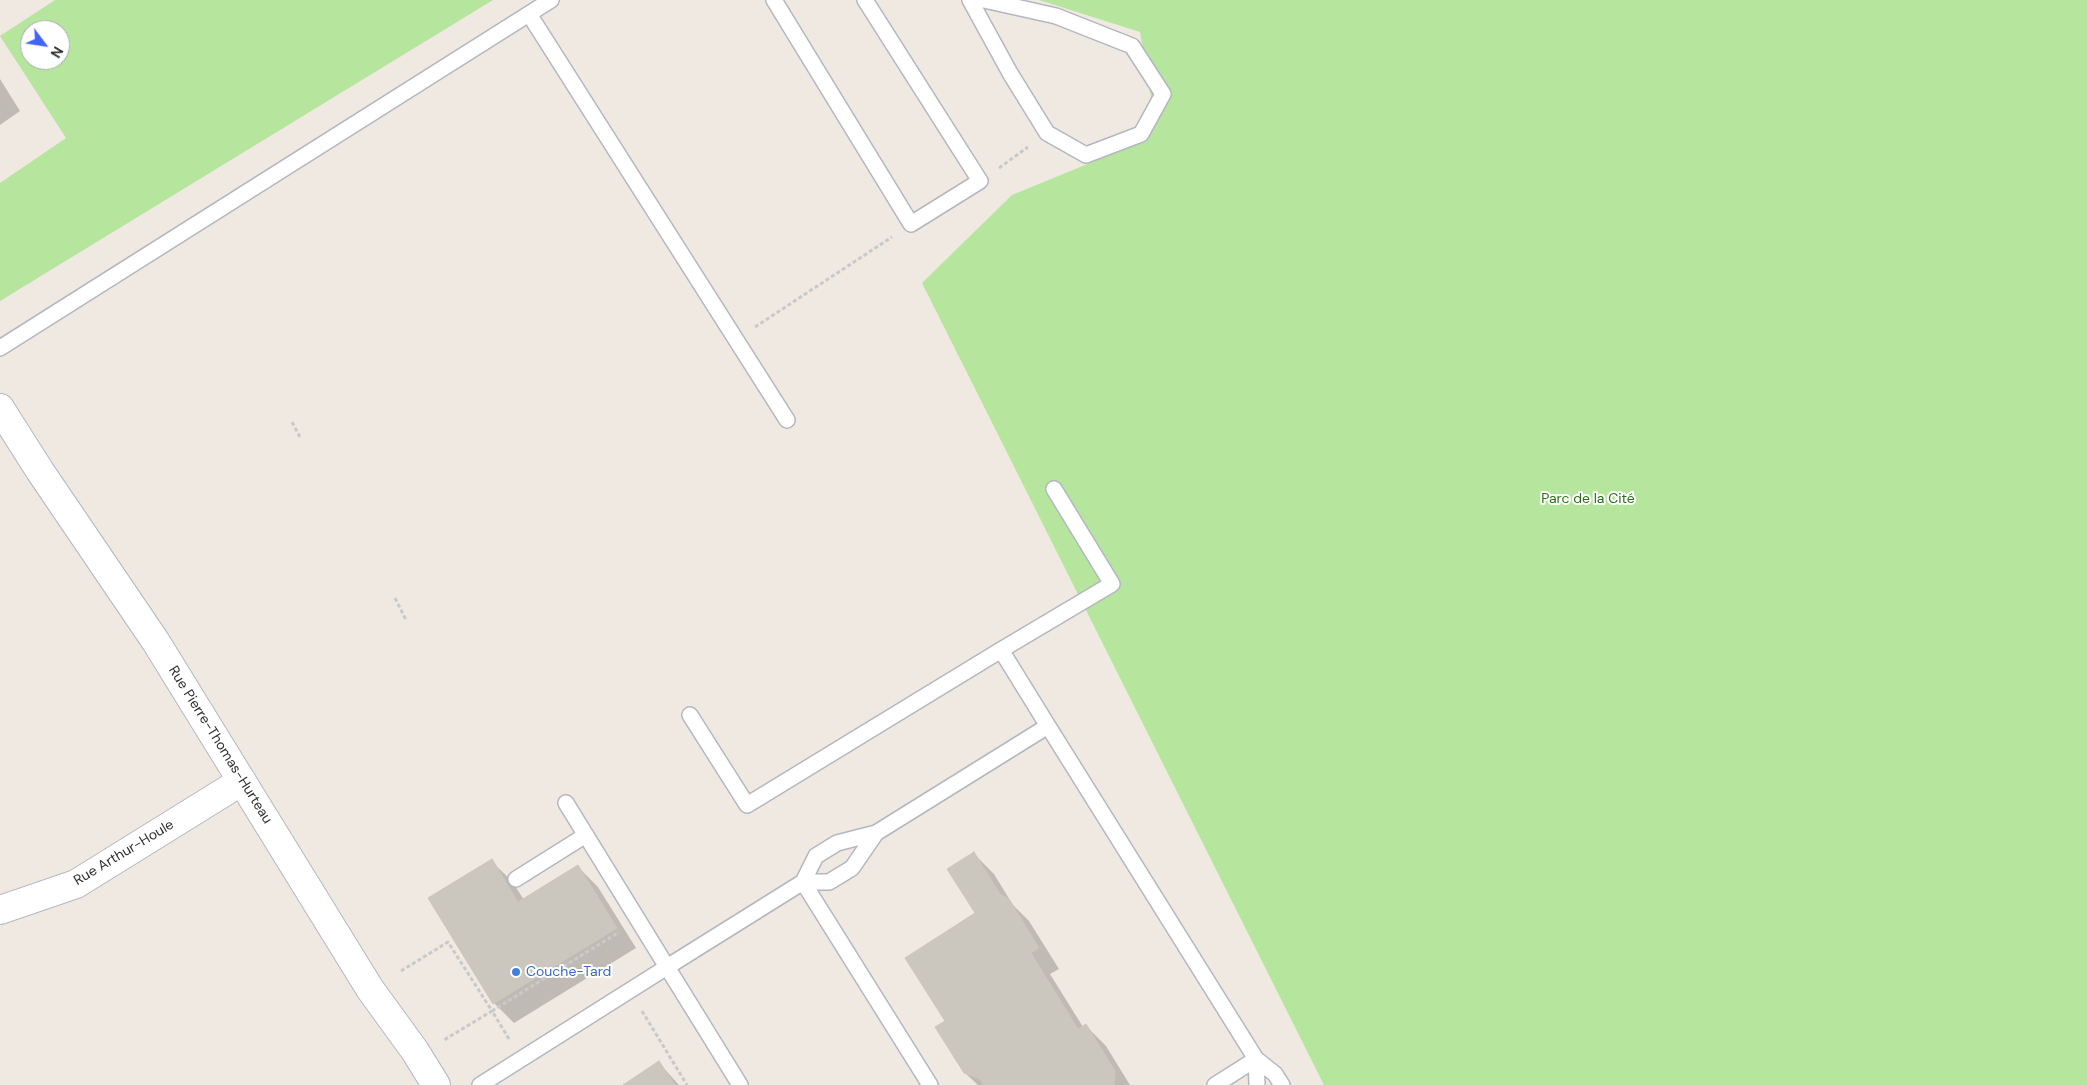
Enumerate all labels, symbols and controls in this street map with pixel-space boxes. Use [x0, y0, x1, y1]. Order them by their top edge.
north arrow [20, 20, 70, 70]
text: N [47, 43, 67, 61]
park label: Parc de la Cité [1541, 491, 1635, 507]
street label: Rue Pierre-Thomas-Hurteau [164, 663, 276, 827]
street label: Rue Arthur-Houle [71, 817, 177, 889]
place label: Couche-Tard [526, 964, 611, 980]
marker: Couche-Tard [510, 966, 522, 978]

